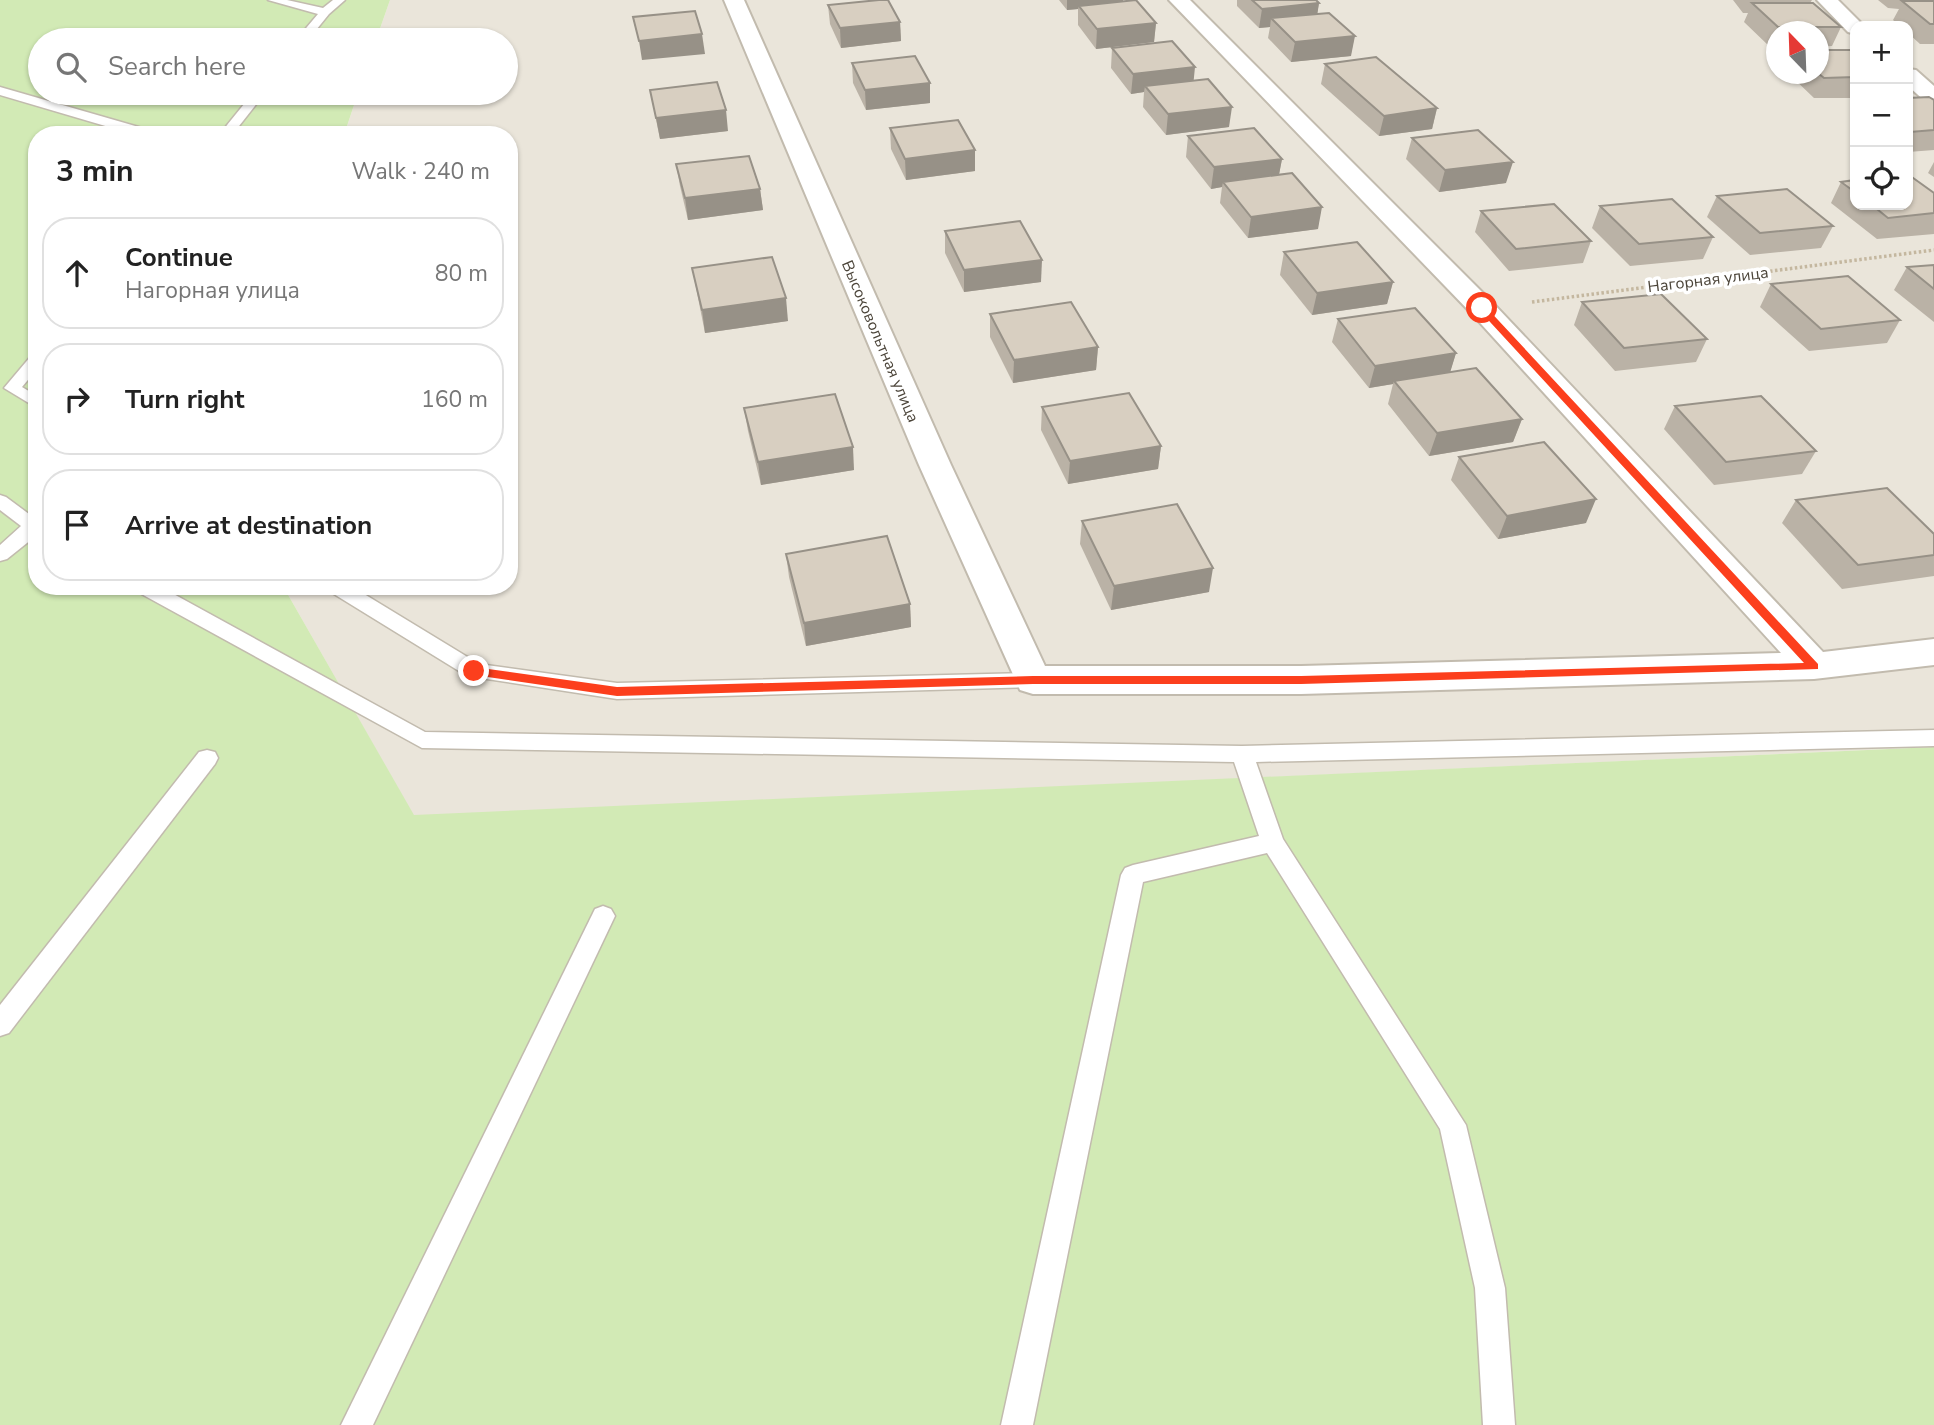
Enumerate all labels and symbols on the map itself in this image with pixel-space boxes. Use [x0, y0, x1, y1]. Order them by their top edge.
north arrow [1766, 21, 1829, 84]
street label: Высоковольтная улица [836, 257, 924, 426]
street label: Нагорная улица [1646, 262, 1770, 298]
route start [1466, 292, 1497, 323]
route end [458, 655, 489, 686]

